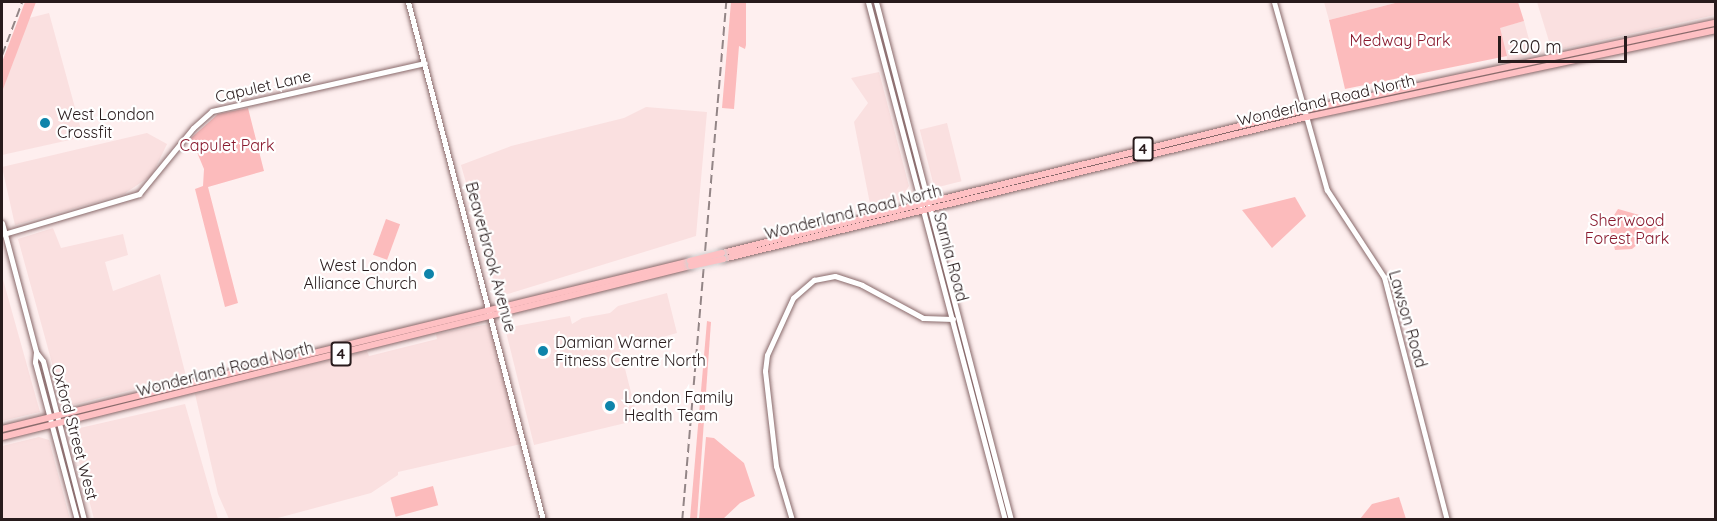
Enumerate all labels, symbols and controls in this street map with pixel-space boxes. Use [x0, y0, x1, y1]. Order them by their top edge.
scale bar [1501, 24, 1630, 62]
park label: Medway Park [1349, 30, 1451, 50]
text: 200 m [1509, 35, 1562, 58]
street label: Capulet Lane [213, 66, 313, 106]
street label: Wonderland Road North [1235, 70, 1417, 130]
place label: West London Crossfit [57, 104, 155, 142]
marker: West London Crossfit [38, 116, 52, 130]
park label: Capulet Park [179, 135, 275, 155]
road number: 4 [1132, 137, 1154, 161]
street label: Beaverbrook Avenue [462, 180, 520, 334]
street label: Wonderland Road North [762, 181, 944, 243]
street label: Sarnia Road [930, 210, 972, 304]
park label: Sherwood Forest Park [1585, 210, 1669, 248]
place label: West London Alliance Church [303, 255, 417, 293]
marker: West London Alliance Church [422, 267, 436, 281]
street label: Lawson Road [1385, 268, 1431, 370]
place label: Damian Warner Fitness Centre North [555, 332, 706, 370]
street label: Wonderland Road North [134, 338, 316, 400]
road number: 4 [330, 342, 352, 366]
marker: Damian Warner Fitness Centre North [536, 344, 550, 358]
street label: Oxford Street West [48, 362, 102, 502]
place label: London Family Health Team [624, 387, 733, 425]
marker: London Family Health Team [601, 397, 619, 415]

